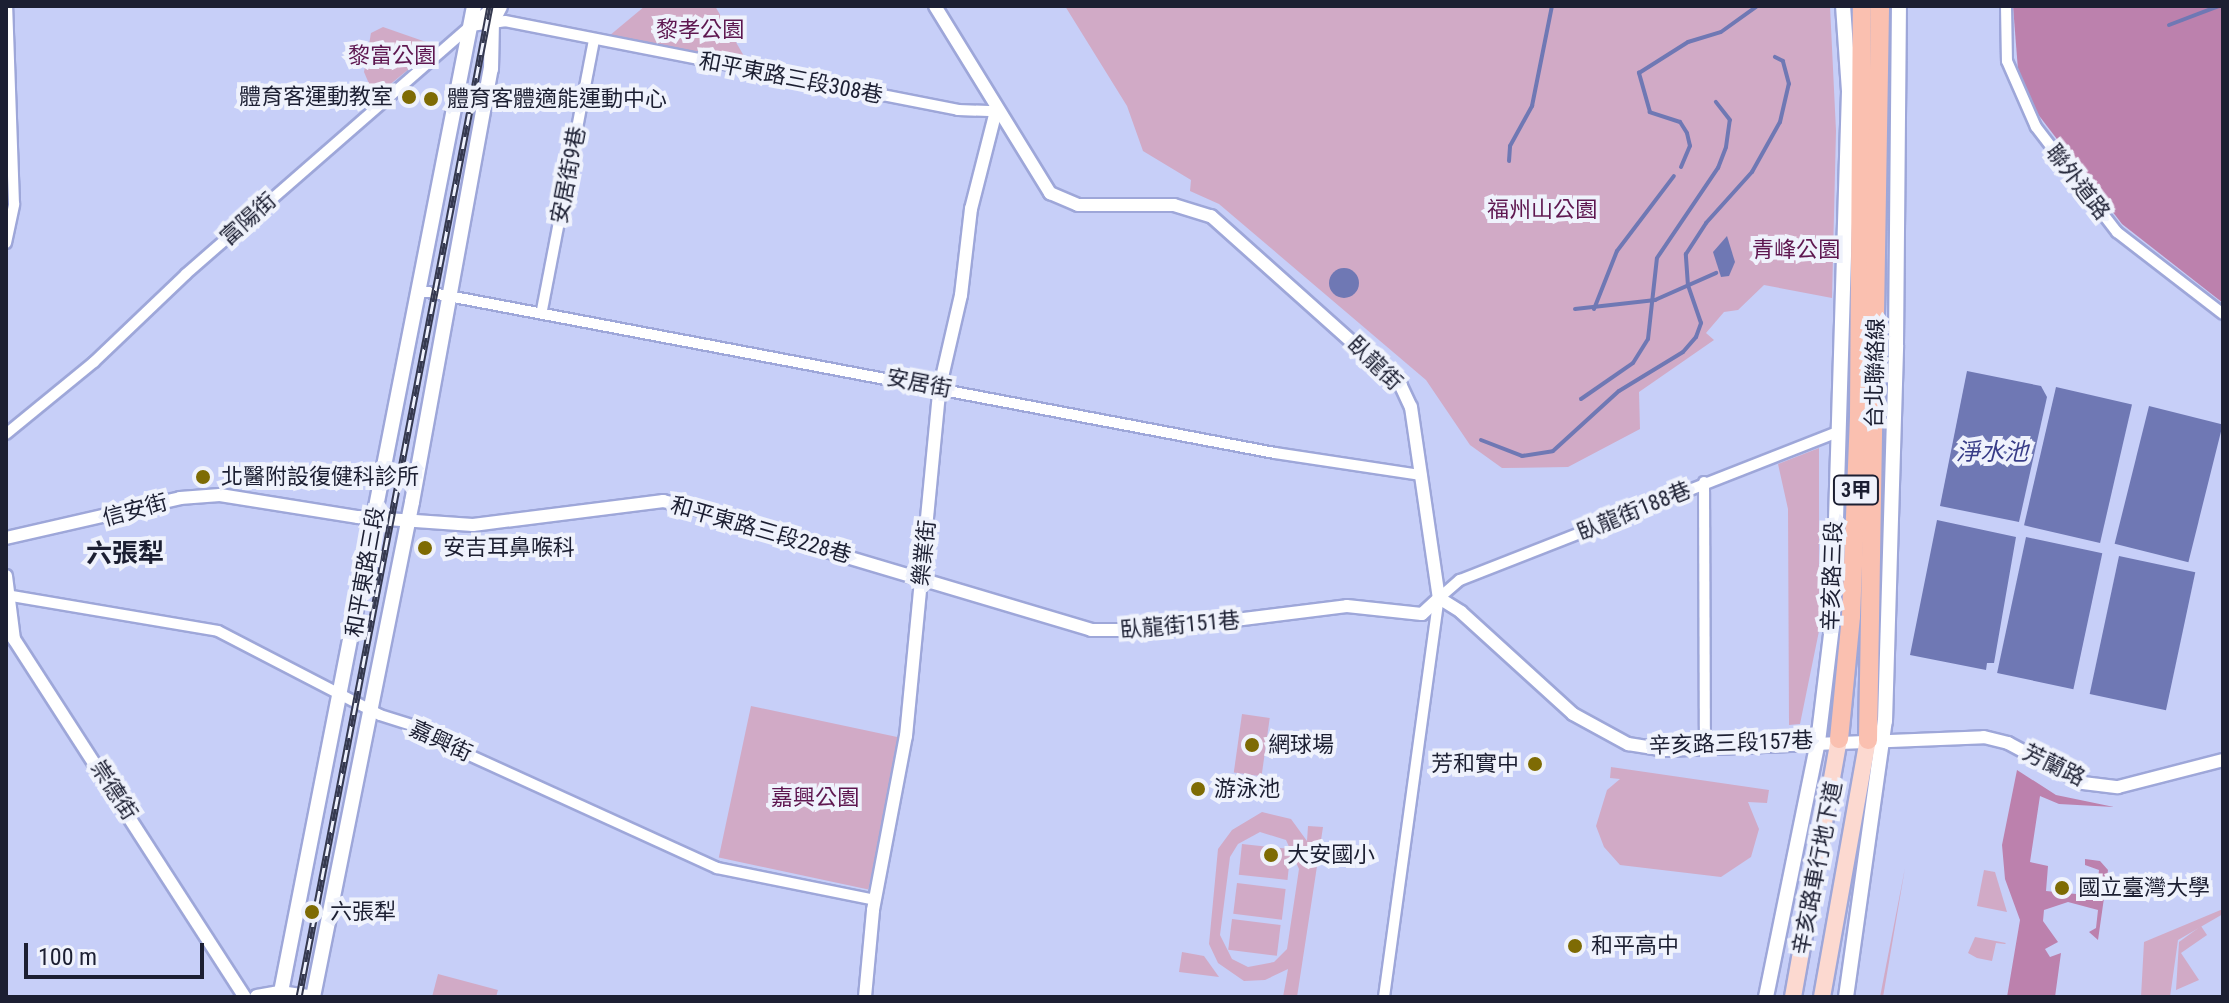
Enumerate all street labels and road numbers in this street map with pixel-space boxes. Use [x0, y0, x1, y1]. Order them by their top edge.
street label: 和平東路三段308巷 [697, 47, 885, 109]
street label: 安居街9巷 [546, 124, 590, 226]
street label: 聯外道路 [2041, 139, 2115, 225]
street label: 富陽街 [215, 187, 281, 251]
street label: 台北聯絡線 [1861, 318, 1889, 428]
street label: 臥龍街 [1342, 331, 1408, 395]
street label: 安居街 [884, 364, 954, 402]
road number: 3甲 [1832, 474, 1880, 506]
street label: 臥龍街188巷 [1573, 476, 1695, 546]
street label: 信安街 [100, 489, 170, 531]
street label: 和平東路三段228巷 [668, 492, 854, 568]
street label: 和平東路三段 [341, 505, 389, 639]
street label: 樂業街 [907, 519, 941, 587]
street label: 辛亥路三段 [1817, 521, 1847, 631]
street label: 臥龍街151巷 [1119, 607, 1241, 643]
street label: 嘉興街 [406, 715, 476, 767]
street label: 辛亥路三段157巷 [1648, 727, 1814, 759]
street label: 芳蘭路 [2019, 739, 2089, 791]
street label: 崇德街 [85, 755, 143, 825]
street label: 辛亥路車行地下道 [1787, 779, 1847, 957]

